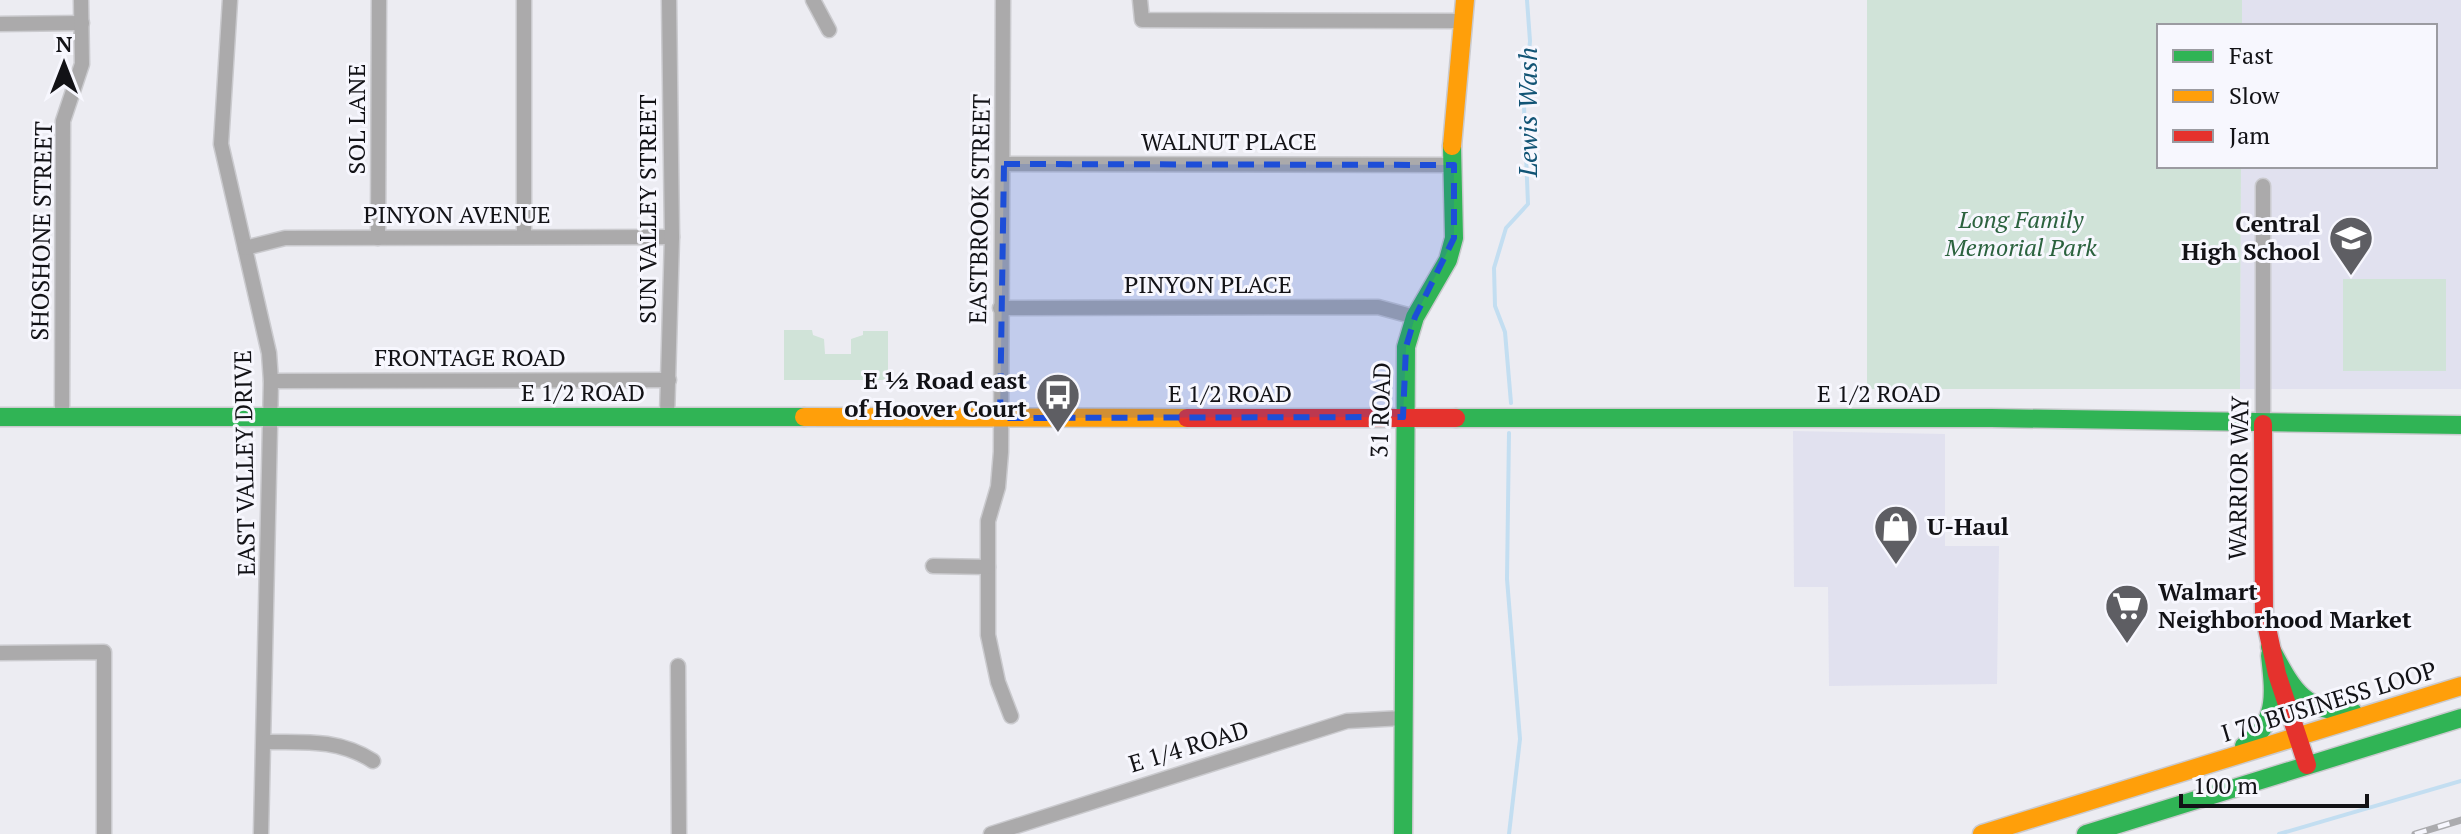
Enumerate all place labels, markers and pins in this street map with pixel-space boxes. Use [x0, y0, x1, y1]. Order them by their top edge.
place label: Central High School [2181, 207, 2320, 267]
school or university icon: Central High School [2327, 214, 2375, 277]
place label: E ½ Road east of Hoover Court [844, 364, 1027, 424]
bus stop icon: E ½ Road east of Hoover Court [1034, 371, 1082, 434]
shop icon: U-Haul [1872, 503, 1920, 566]
place label: U-Haul [1927, 510, 2009, 542]
place label: Walmart Neighborhood Market [2158, 575, 2412, 635]
supermarket icon: Walmart Neighborhood Market [2103, 582, 2151, 645]

